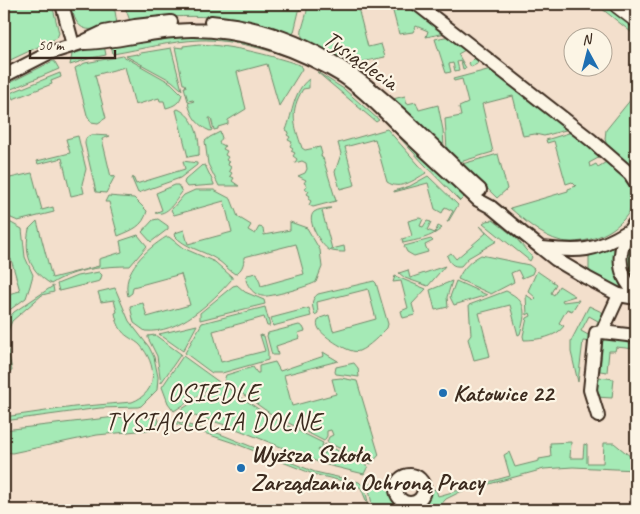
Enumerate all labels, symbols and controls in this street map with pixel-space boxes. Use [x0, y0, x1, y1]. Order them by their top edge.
street label: Tysiąclecia [318, 23, 406, 98]
scale bar [30, 28, 115, 60]
north arrow [562, 28, 612, 78]
text: N [581, 30, 594, 49]
text: 50 m [38, 36, 65, 55]
district label: OSIEDLE TYSIĄCLECIA DOLNE [105, 377, 324, 438]
place label: Katowice 22 [453, 378, 555, 408]
marker: Katowice 22 [437, 387, 449, 399]
place label: Wyższa Szkoła Zarządzania Ochroną Pracy [251, 439, 487, 497]
marker: Wyższa Szkoła Zarządzania Ochroną Pracy [235, 462, 247, 474]

